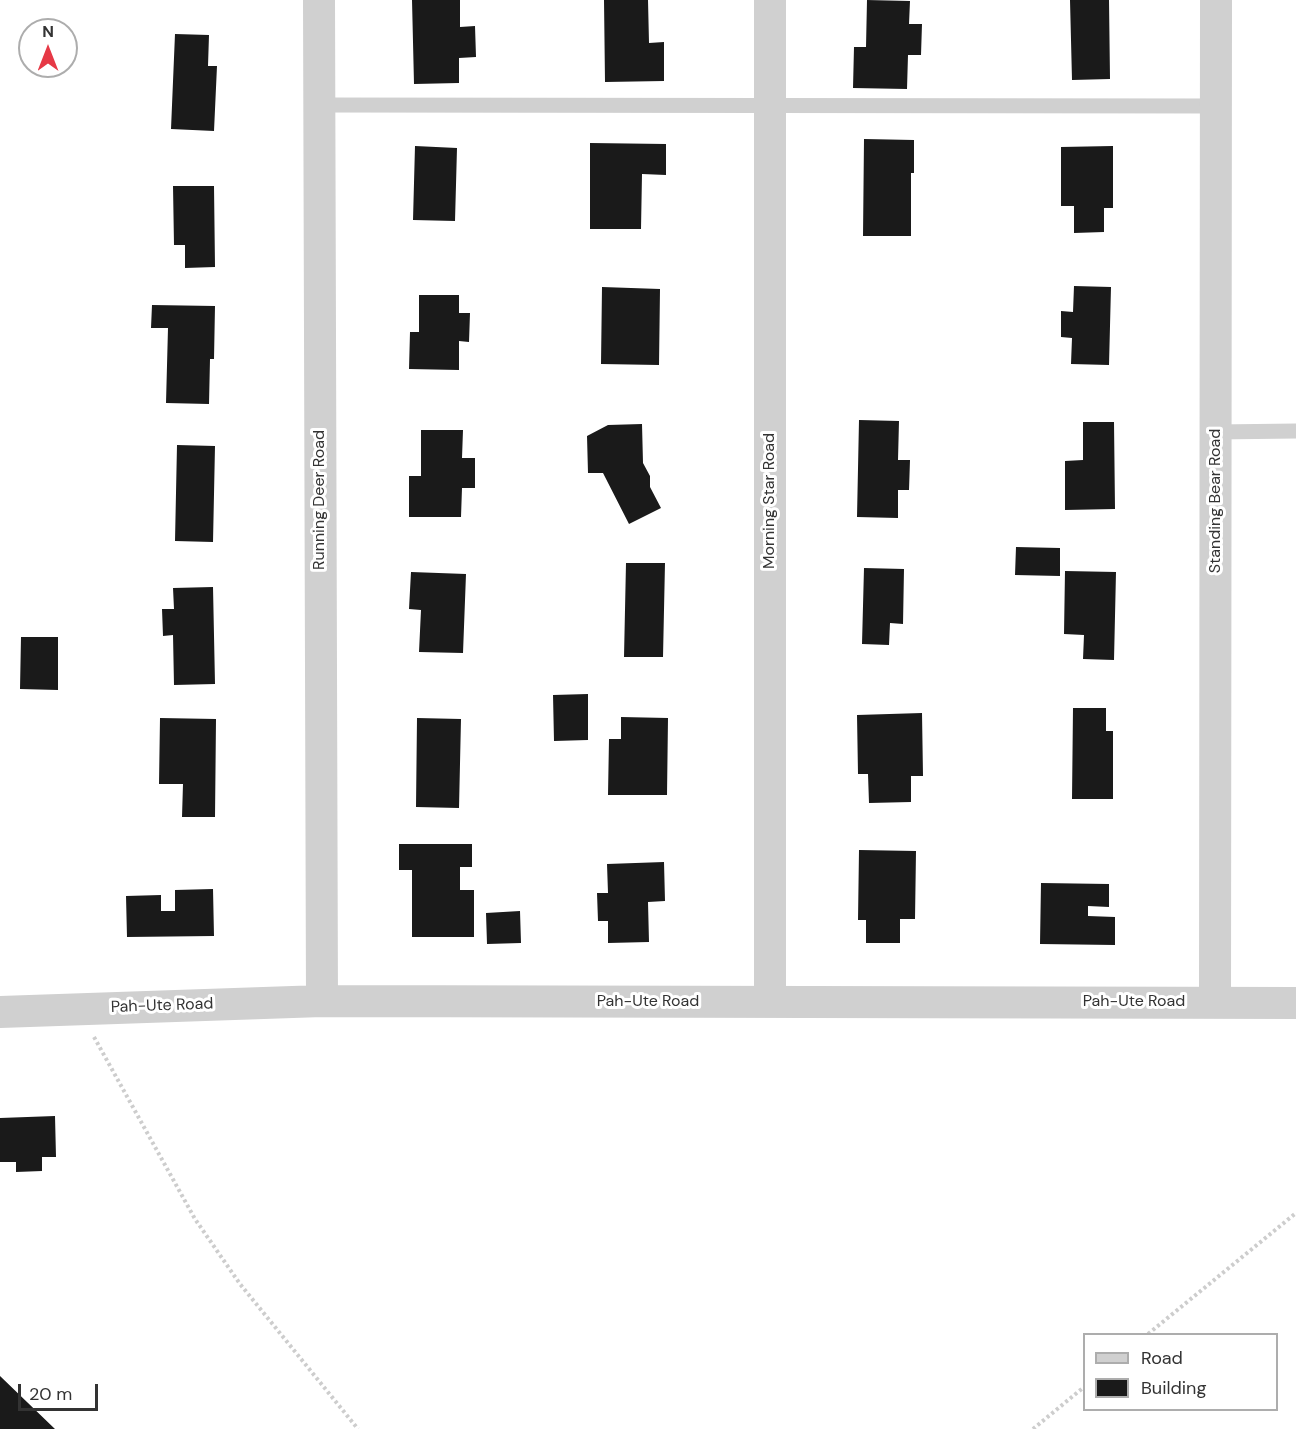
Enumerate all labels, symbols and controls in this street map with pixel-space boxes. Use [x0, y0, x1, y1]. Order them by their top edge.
north arrow [18, 18, 78, 78]
text: N [42, 21, 54, 42]
street label: Standing Bear Road [1206, 429, 1226, 573]
street label: Running Deer Road [310, 430, 330, 570]
street label: Morning Star Road [760, 433, 780, 569]
street label: Pah-Ute Road [597, 992, 699, 1012]
street label: Pah-Ute Road [1083, 992, 1185, 1012]
street label: Pah-Ute Road [110, 995, 214, 1017]
legend [1083, 1333, 1278, 1411]
text: Road [1141, 1346, 1183, 1370]
scale bar [21, 1372, 100, 1410]
text: Building [1141, 1376, 1206, 1400]
text: 20 m [29, 1382, 72, 1406]

